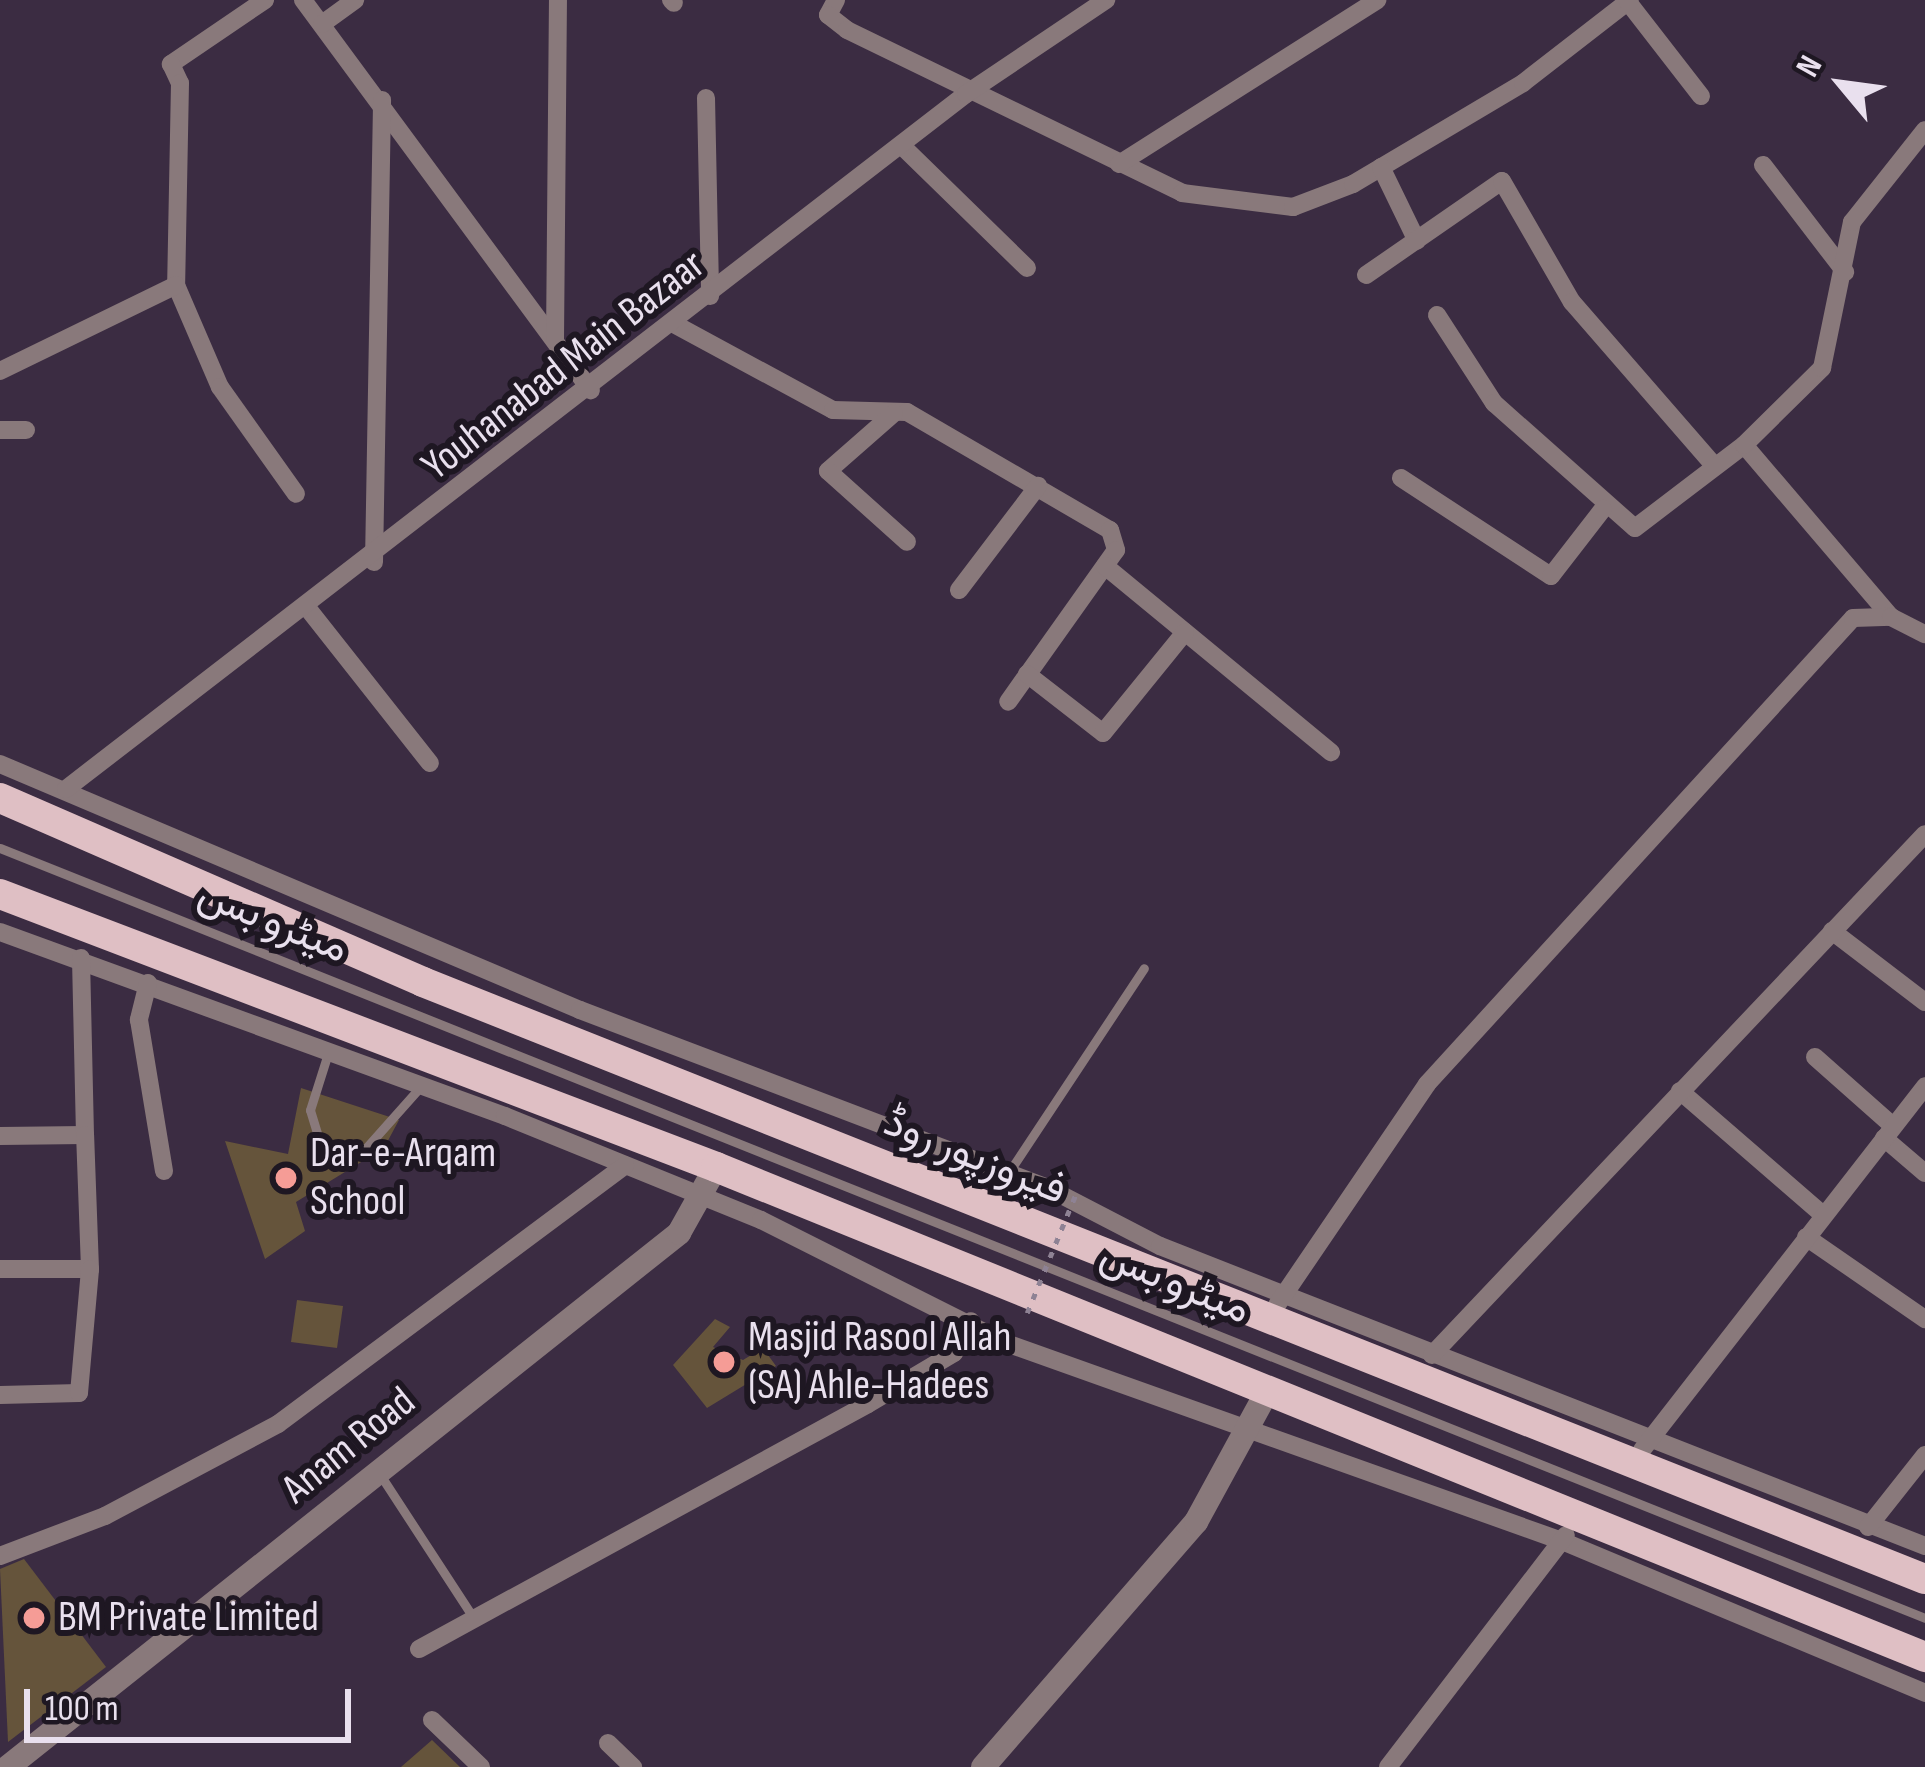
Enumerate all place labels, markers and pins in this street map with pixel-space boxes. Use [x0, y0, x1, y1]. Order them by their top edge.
place label: Dar-e-Arqam School [310, 1129, 496, 1228]
marker: Dar-e-Arqam School [273, 1165, 299, 1191]
place label: Masjid Rasool Allah (SA) Ahle-Hadees [748, 1313, 1011, 1412]
marker: Masjid Rasool Allah (SA) Ahle-Hadees [711, 1349, 737, 1375]
place label: BM Private Limited [58, 1593, 319, 1643]
marker: BM Private Limited [21, 1605, 47, 1631]

